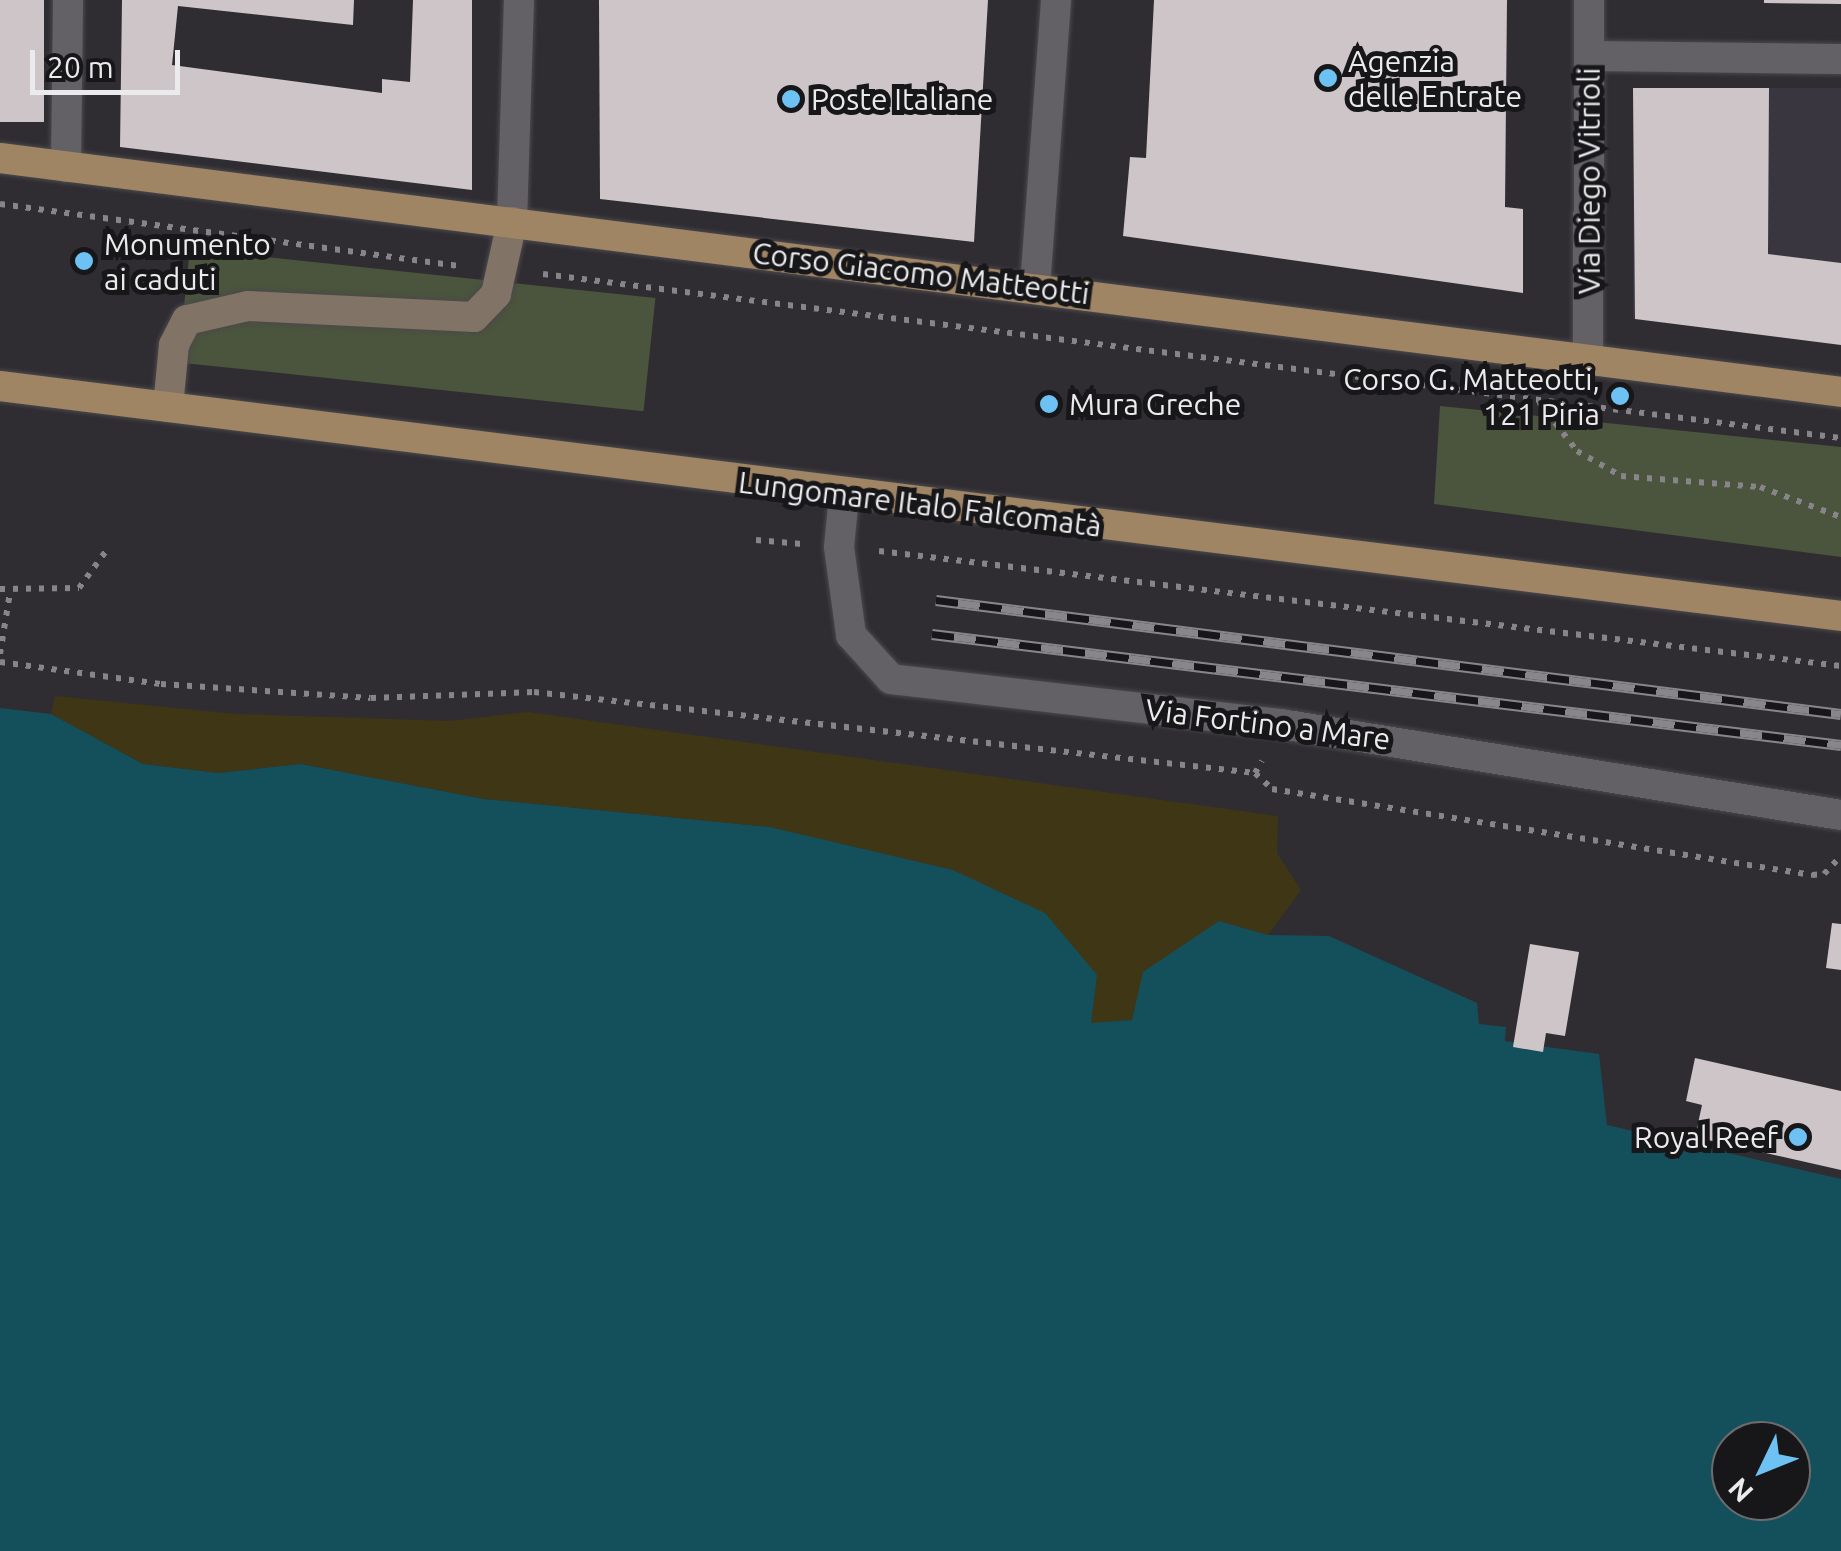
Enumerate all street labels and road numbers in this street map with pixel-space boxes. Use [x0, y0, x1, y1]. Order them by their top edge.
street label: Via Diego Vitrioli [1571, 68, 1607, 294]
street label: Corso Giacomo Matteotti [751, 234, 1091, 312]
street label: Lungomare Italo Falcomatà [737, 464, 1103, 544]
street label: Via Fortino a Mare [1143, 691, 1393, 757]

